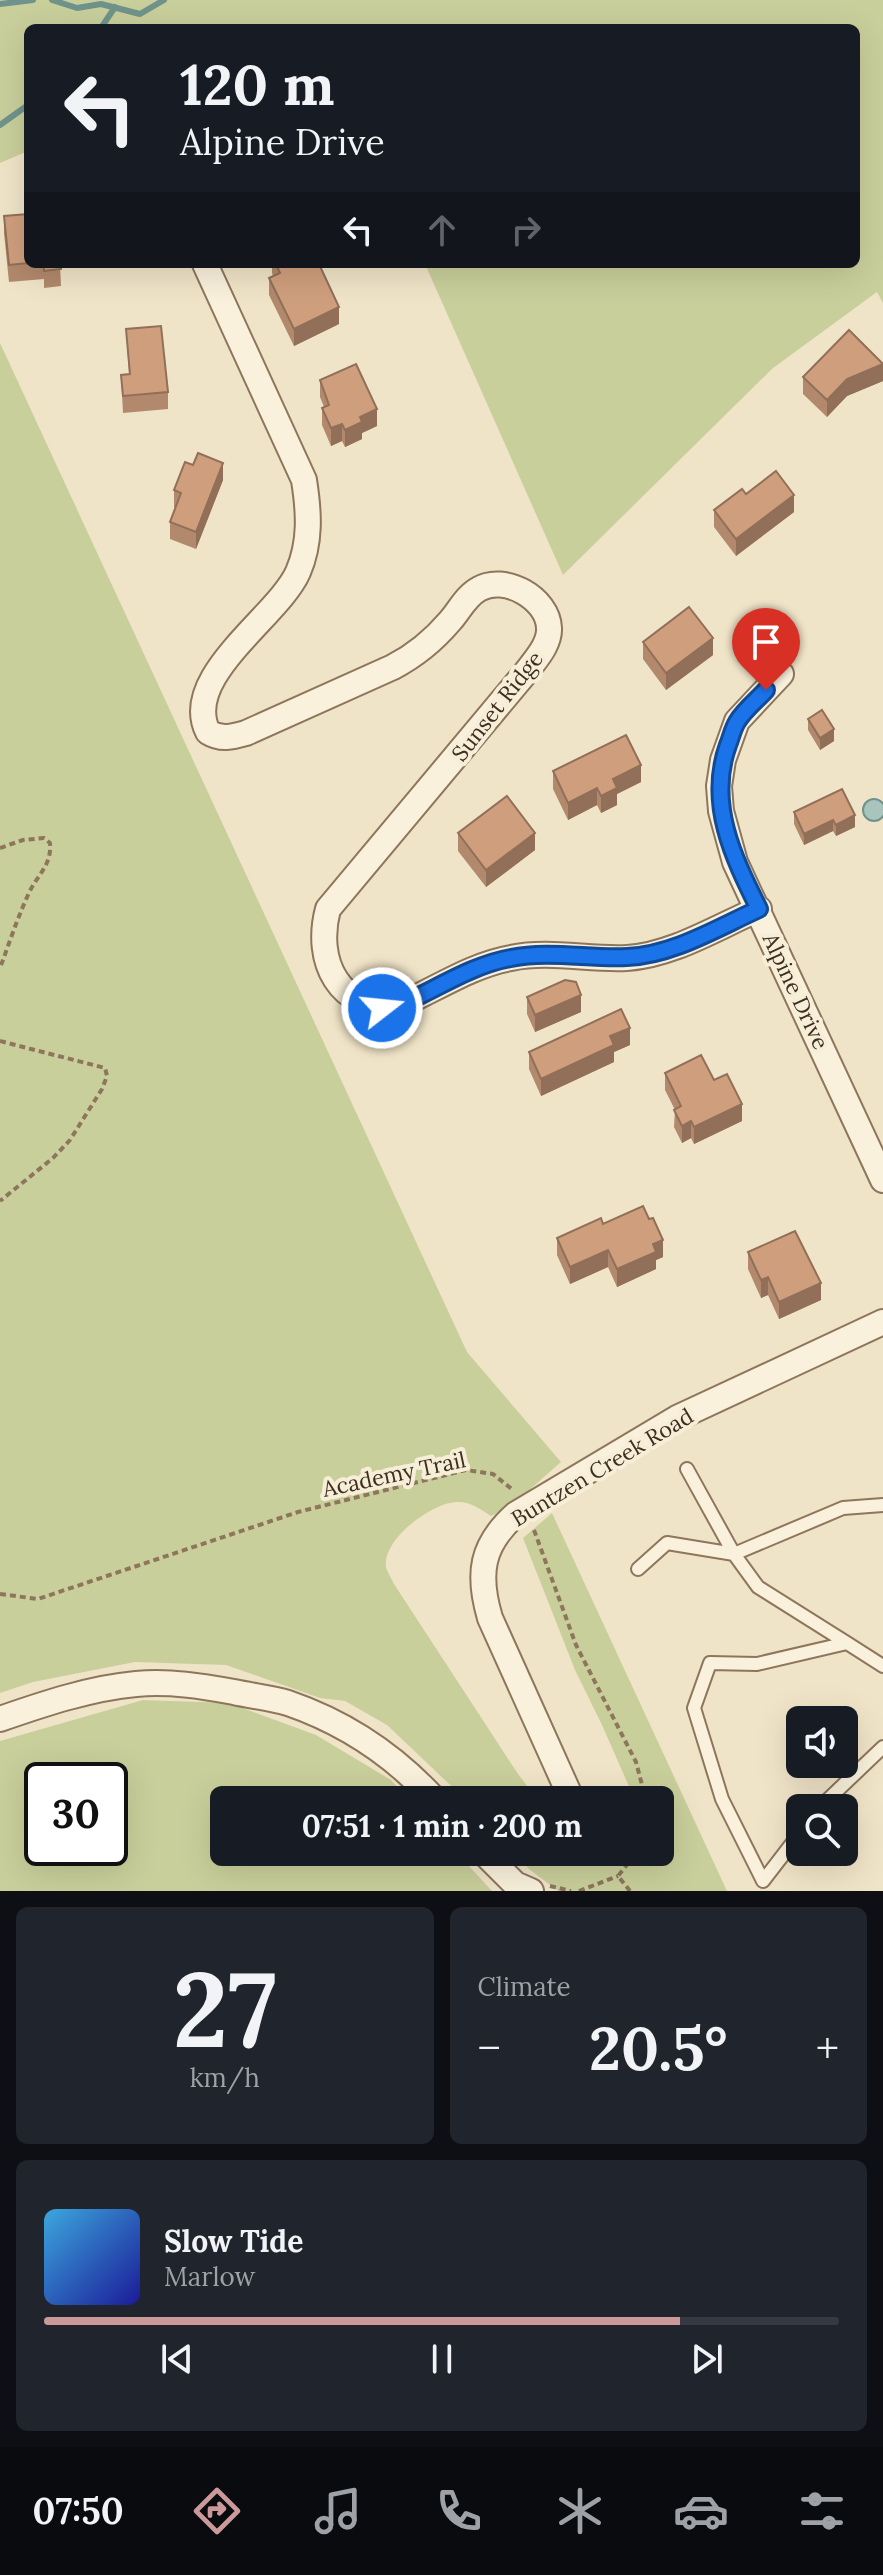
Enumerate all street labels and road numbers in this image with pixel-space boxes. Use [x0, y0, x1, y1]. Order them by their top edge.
street label: Sunset Ridge [445, 645, 549, 767]
street label: Alpine Drive [756, 927, 835, 1054]
street label: Buntzen Creek Road [506, 1402, 698, 1532]
street label: Academy Trail [319, 1445, 468, 1503]

